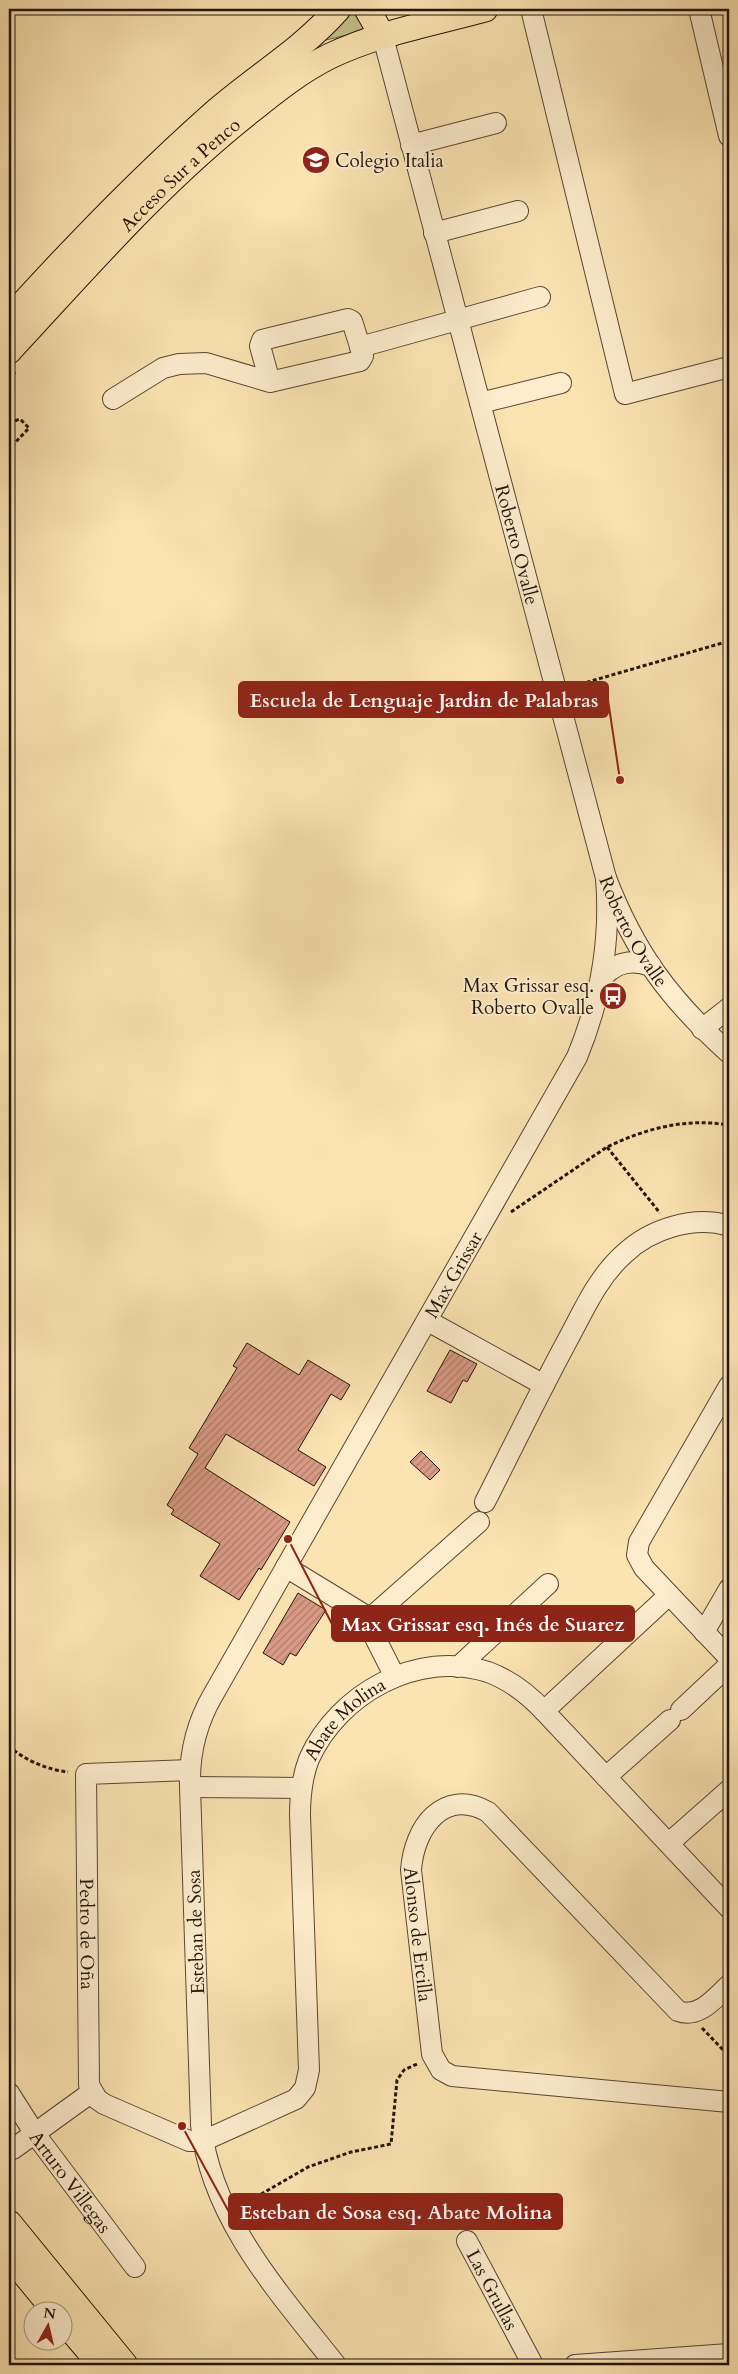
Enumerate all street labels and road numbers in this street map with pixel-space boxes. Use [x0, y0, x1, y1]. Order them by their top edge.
street label: Acceso Sur a Penco [115, 112, 246, 238]
street label: Roberto Ovalle [488, 482, 545, 608]
street label: Roberto Ovalle [592, 872, 674, 993]
street label: Max Grissar [419, 1227, 489, 1323]
street label: Abate Molina [298, 1672, 390, 1765]
street label: Alonso de Ercilla [397, 1865, 438, 2003]
street label: Esteban de Sosa [181, 1869, 211, 1995]
street label: Pedro de Oña [73, 1878, 100, 1990]
street label: Arturo Villegas [23, 2126, 117, 2239]
street label: Las Grullas [460, 2245, 524, 2335]

